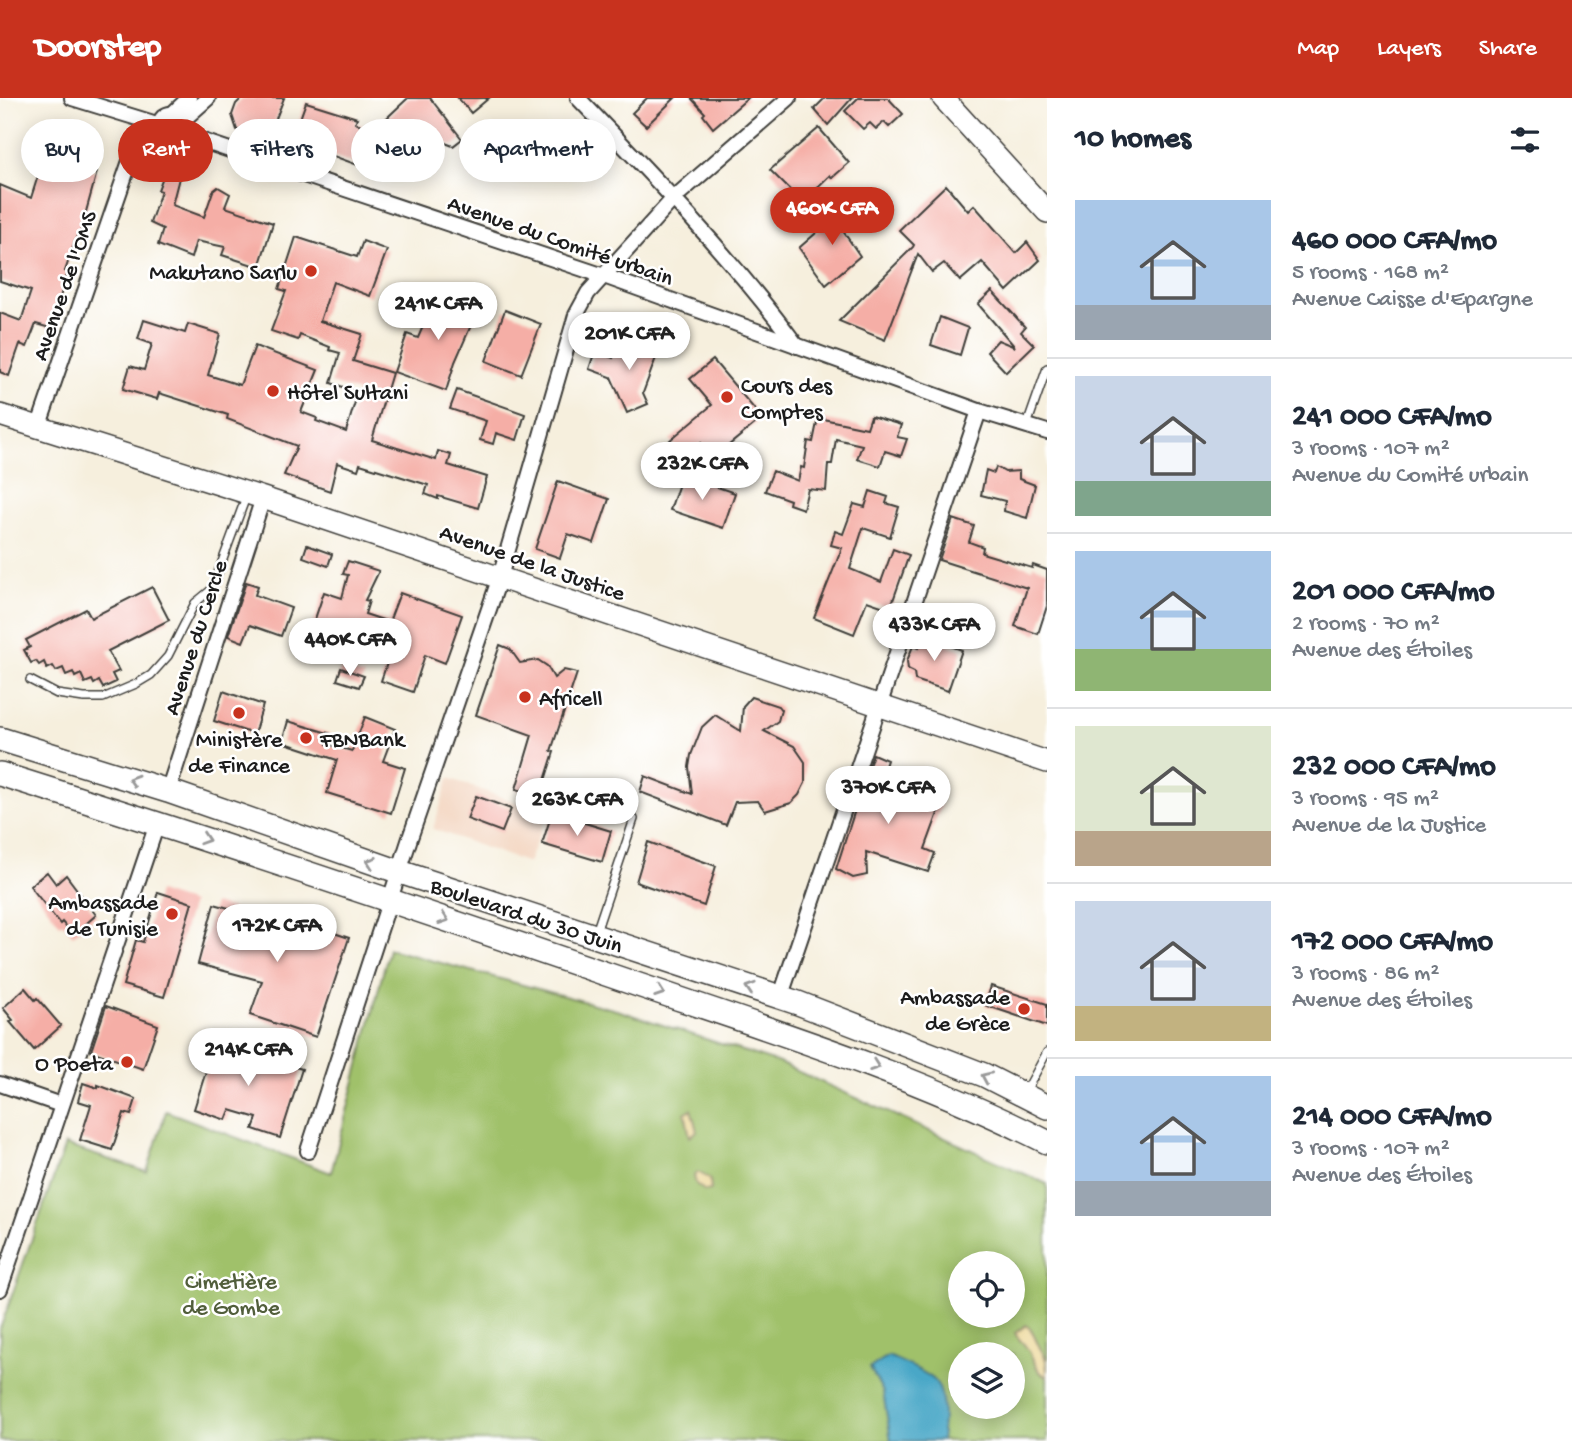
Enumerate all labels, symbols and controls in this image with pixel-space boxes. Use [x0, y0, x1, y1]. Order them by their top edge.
text: Doorstep [35, 30, 161, 68]
text: Map [1297, 35, 1339, 64]
text: Layers [1377, 35, 1441, 64]
text: Share [1479, 35, 1537, 64]
chip: Buy [21, 119, 104, 182]
chip: Rent [118, 119, 213, 182]
chip: Filters [227, 119, 337, 182]
chip: New [351, 119, 445, 182]
chip: Apartment [459, 119, 616, 182]
icon: filters [1506, 121, 1544, 159]
text: 10 homes [1075, 123, 1191, 158]
pin: 460K CFA [760, 188, 904, 247]
street label: Avenue du Comité urbain [444, 191, 676, 294]
text: 460K CFA [786, 196, 878, 223]
street label: Avenue de l'OMS [28, 207, 105, 365]
text: 460 000 CFA/mo [1292, 225, 1497, 260]
icon: home [1131, 228, 1215, 312]
text: 5 rooms · 168 m² [1292, 260, 1449, 287]
place label: Makutano Sarlu [149, 261, 297, 288]
marker: Makutano Sarlu [303, 263, 319, 279]
pin: 241K CFA [366, 282, 510, 342]
text: Avenue Caisse d'Epargne [1292, 287, 1533, 314]
text: 241K CFA [394, 291, 482, 318]
pin: 201K CFA [557, 313, 701, 372]
text: 201K CFA [584, 321, 674, 348]
place label: Cours des Comptes [741, 374, 833, 427]
place label: Hôtel Sultani [287, 381, 408, 408]
marker: Hôtel Sultani [265, 383, 281, 399]
marker: Cours des Comptes [719, 389, 735, 405]
text: 241 000 CFA/mo [1292, 401, 1492, 436]
icon: home [1131, 404, 1215, 488]
text: 3 rooms · 107 m² [1292, 436, 1450, 463]
pin: 232K CFA [630, 442, 774, 502]
text: 232K CFA [657, 451, 747, 478]
text: Avenue du Comité urbain [1292, 463, 1529, 490]
street label: Avenue de la Justice [436, 520, 629, 609]
street label: Avenue du Cercle [160, 556, 235, 719]
text: 201 000 CFA/mo [1292, 576, 1495, 611]
icon: home [1131, 579, 1215, 663]
pin: 433K CFA [862, 603, 1006, 663]
text: 2 rooms · 70 m² [1292, 611, 1440, 638]
text: 433K CFA [889, 612, 979, 639]
pin: 440K CFA [278, 618, 422, 678]
text: 440K CFA [305, 627, 395, 654]
text: Avenue des Étoiles [1292, 638, 1472, 665]
place label: Africell [539, 687, 603, 714]
marker: Africell [517, 689, 533, 705]
marker: Ministère de Finance [231, 705, 247, 721]
place label: Ministère de Finance [188, 728, 291, 781]
place label: FBNBank [319, 728, 407, 755]
marker: FBNBank [298, 730, 314, 746]
text: 232 000 CFA/mo [1292, 751, 1496, 786]
icon: home [1131, 754, 1215, 838]
pin: 370K CFA [816, 766, 960, 826]
one-way arrow [127, 774, 139, 789]
text: 370K CFA [842, 775, 934, 802]
pin: 263K CFA [505, 778, 649, 838]
text: 3 rooms · 95 m² [1292, 786, 1439, 813]
text: 263K CFA [532, 787, 622, 814]
text: Avenue de la Justice [1292, 813, 1486, 840]
one-way arrow [199, 831, 211, 846]
one-way arrow [366, 856, 378, 870]
street label: Boulevard du 30 Juin [425, 873, 625, 961]
place label: Ambassade de Tunisie [48, 891, 159, 944]
pin: 172K CFA [205, 904, 349, 964]
marker: Ambassade de Tunisie [164, 906, 180, 922]
one-way arrow [438, 911, 450, 925]
text: 172K CFA [233, 913, 321, 940]
text: 172 000 CFA/mo [1292, 926, 1493, 961]
icon: home [1131, 929, 1215, 1013]
text: 3 rooms · 86 m² [1292, 961, 1439, 988]
one-way arrow [744, 982, 757, 996]
one-way arrow [653, 984, 665, 998]
place label: Ambassade de Grèce [900, 986, 1011, 1039]
text: Avenue des Étoiles [1292, 988, 1472, 1015]
marker: Ambassade de Grèce [1016, 1001, 1032, 1017]
pin: 214K CFA [176, 1028, 320, 1088]
text: 214K CFA [204, 1037, 292, 1064]
place label: O Poeta [35, 1052, 114, 1079]
marker: O Poeta [119, 1054, 135, 1070]
one-way arrow [868, 1058, 880, 1072]
one-way arrow [981, 1071, 993, 1085]
text: 214 000 CFA/mo [1292, 1101, 1492, 1136]
icon: home [1131, 1104, 1215, 1188]
text: 3 rooms · 107 m² [1292, 1136, 1450, 1163]
text: Avenue des Étoiles [1292, 1163, 1472, 1190]
map controls [948, 1251, 1025, 1419]
button: locate [948, 1251, 1025, 1328]
park label: Cimetière de Gombe [182, 1270, 281, 1323]
button: layers [948, 1342, 1025, 1419]

